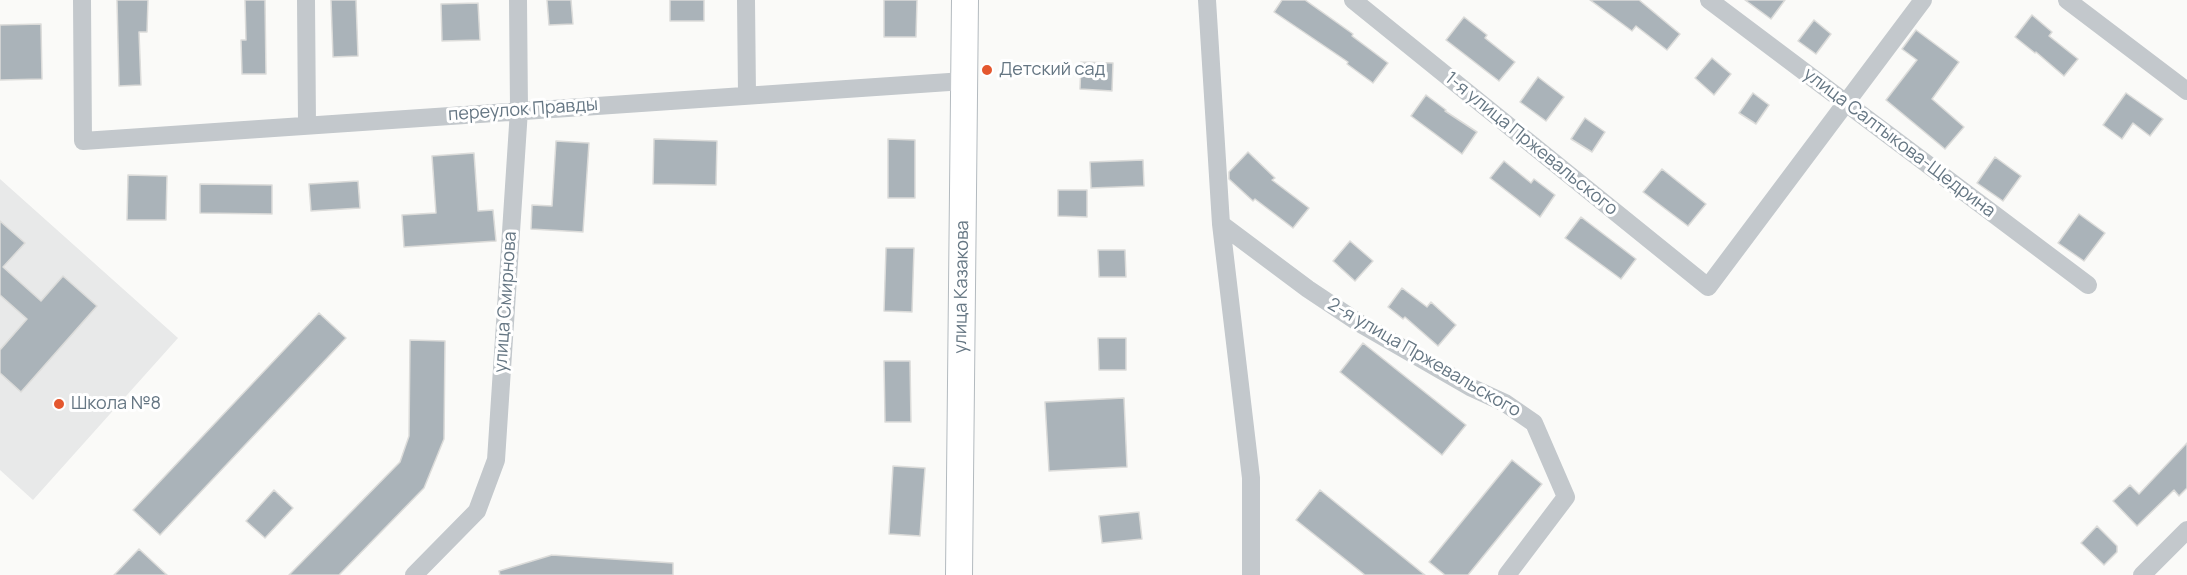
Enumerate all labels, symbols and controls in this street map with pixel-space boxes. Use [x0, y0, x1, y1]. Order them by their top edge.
place label: Детский сад [999, 59, 1105, 81]
marker: Детский сад [980, 63, 994, 77]
street label: улица Салтыкова-Щедрина [1799, 64, 1999, 222]
street label: 1-я улица Пржевальского [1440, 68, 1622, 220]
street label: переулок Правды [447, 94, 599, 126]
street label: улица Казакова [950, 220, 974, 354]
street label: улица Смирнова [490, 231, 522, 373]
street label: 2-я улица Пржевальского [1324, 294, 1524, 422]
place label: Школа №8 [71, 393, 161, 415]
marker: Школа №8 [52, 397, 66, 411]

